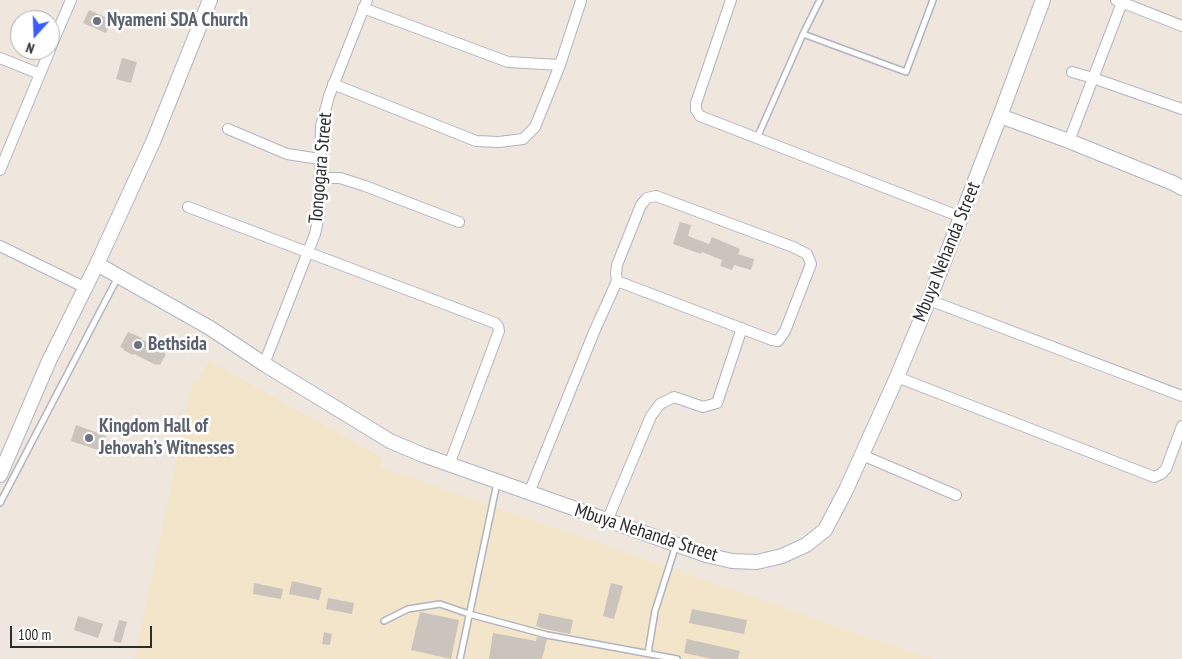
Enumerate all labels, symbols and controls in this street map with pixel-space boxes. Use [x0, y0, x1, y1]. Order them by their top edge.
north arrow [10, 10, 60, 60]
place label: Nyameni SDA Church [107, 10, 248, 32]
marker: Nyameni SDA Church [91, 15, 103, 27]
text: N [24, 38, 37, 58]
street label: Tongogara Street [305, 111, 337, 225]
street label: Mbuya Nehanda Street [909, 179, 985, 325]
place label: Bethsida [148, 334, 207, 356]
marker: Bethsida [132, 339, 144, 351]
place label: Kingdom Hall of Jehovah’s Witnesses [99, 416, 234, 460]
marker: Kingdom Hall of Jehovah’s Witnesses [83, 432, 95, 444]
street label: Mbuya Nehanda Street [572, 499, 720, 567]
scale bar [12, 616, 155, 648]
text: 100 m [18, 625, 51, 644]

